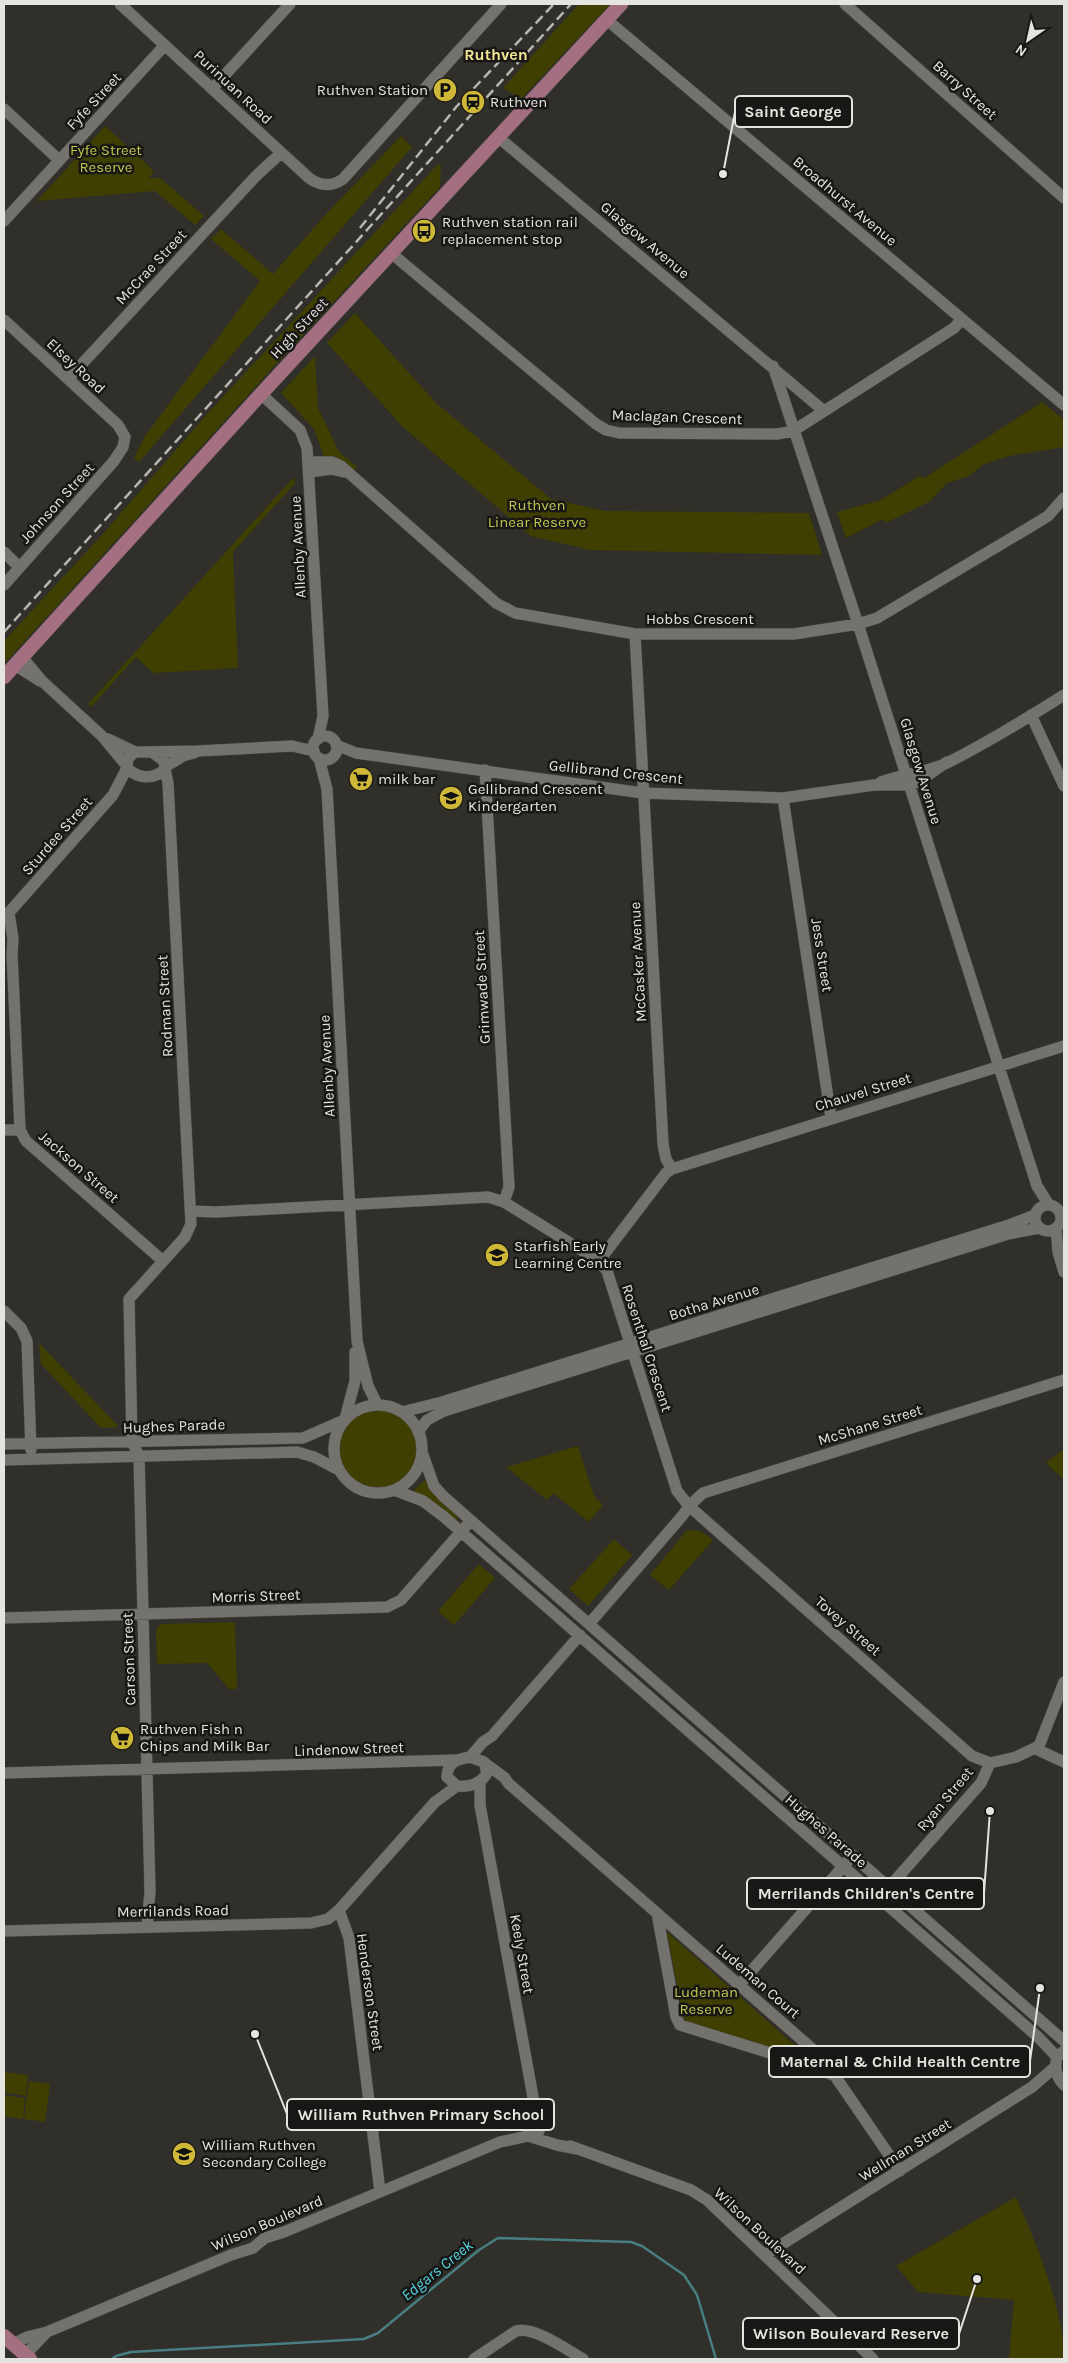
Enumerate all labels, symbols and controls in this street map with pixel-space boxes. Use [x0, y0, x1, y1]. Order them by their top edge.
north arrow [1003, 15, 1053, 65]
text: N [1012, 41, 1030, 60]
district label: Ruthven [464, 45, 528, 64]
street label: Purinuan Road [190, 46, 276, 128]
street label: Barry Street [929, 56, 1001, 124]
street label: Fyfe Street [63, 68, 125, 133]
parking icon: Ruthven Station [432, 77, 458, 103]
place label: Ruthven Station [317, 81, 428, 99]
station icon: Ruthven [460, 89, 486, 115]
place label: Ruthven [490, 93, 547, 111]
callout: Saint George [735, 96, 852, 127]
text: Saint George [744, 102, 842, 121]
park label: Fyfe Street Reserve [70, 141, 142, 176]
street label: Broadhurst Avenue [789, 152, 901, 250]
street label: Glasgow Avenue [597, 198, 693, 282]
place label: Ruthven station rail replacement stop [442, 213, 578, 248]
bus stop icon: Ruthven station rail replacement stop [411, 218, 437, 244]
street label: McCrae Street [112, 226, 190, 308]
street label: High Street [266, 294, 332, 362]
street label: Elsey Road [43, 334, 109, 398]
street label: Maclagan Crescent [611, 406, 743, 428]
street label: Johnson Street [16, 459, 98, 547]
street label: Allenby Avenue [286, 495, 310, 599]
park label: Ruthven Linear Reserve [488, 496, 586, 531]
street label: Hobbs Crescent [646, 610, 754, 628]
street label: Glasgow Avenue [896, 716, 946, 826]
street label: Gellibrand Crescent [548, 756, 684, 788]
supermarket icon: milk bar [348, 766, 374, 792]
place label: milk bar [378, 770, 436, 788]
place label: Gellibrand Crescent Kindergarten [468, 780, 603, 815]
school or university icon: Gellibrand Crescent Kindergarten [438, 785, 464, 811]
street label: Sturdee Street [18, 793, 96, 879]
street label: McCasker Avenue [626, 901, 650, 1023]
street label: Jess Street [807, 917, 837, 993]
street label: Grimwade Street [470, 929, 494, 1044]
street label: Rodman Street [153, 954, 177, 1058]
street label: Allenby Avenue [315, 1014, 339, 1118]
street label: Chauvel Street [813, 1069, 914, 1115]
street label: Jackson Street [35, 1127, 123, 1207]
place label: Starfish Early Learning Centre [514, 1237, 622, 1272]
school or university icon: Starfish Early Learning Centre [484, 1242, 510, 1268]
street label: Botha Avenue [667, 1280, 761, 1324]
street label: Rosenthal Crescent [618, 1282, 676, 1414]
street label: McShane Street [816, 1400, 925, 1449]
street label: Hughes Parade [122, 1415, 226, 1437]
street label: Morris Street [211, 1585, 301, 1607]
street label: Tovey Street [811, 1592, 885, 1660]
street label: Carson Street [118, 1612, 140, 1706]
place label: Ruthven Fish n Chips and Milk Bar [140, 1720, 270, 1755]
supermarket icon: Ruthven Fish n Chips and Milk Bar [109, 1725, 135, 1751]
street label: Lindenow Street [294, 1738, 405, 1760]
street label: Ryan Street [913, 1763, 977, 1835]
street label: Hughes Parade [781, 1791, 871, 1871]
callout: Merrilands Children's Centre [747, 1878, 984, 1909]
text: Merrilands Children's Centre [758, 1884, 974, 1903]
street label: Merrilands Road [117, 1901, 229, 1921]
street label: Keely Street [506, 1913, 538, 1996]
street label: Henderson Street [353, 1932, 387, 2052]
street label: Ludeman Court [712, 1940, 804, 2023]
park label: Ludeman Reserve [674, 1983, 738, 2018]
callout: Maternal & Child Health Centre [769, 2046, 1030, 2077]
text: Maternal & Child Health Centre [780, 2052, 1020, 2071]
callout: William Ruthven Primary School [287, 2099, 554, 2130]
text: William Ruthven Primary School [298, 2105, 544, 2124]
street label: Wellman Street [856, 2114, 955, 2185]
place label: William Ruthven Secondary College [202, 2136, 327, 2171]
school or university icon: William Ruthven Secondary College [171, 2141, 197, 2167]
street label: Wilson Boulevard [710, 2184, 810, 2278]
street label: Wilson Boulevard [209, 2191, 325, 2255]
water label: Edgars Creek [397, 2235, 477, 2305]
callout: Wilson Boulevard Reserve [743, 2318, 959, 2349]
text: Wilson Boulevard Reserve [753, 2324, 949, 2343]

